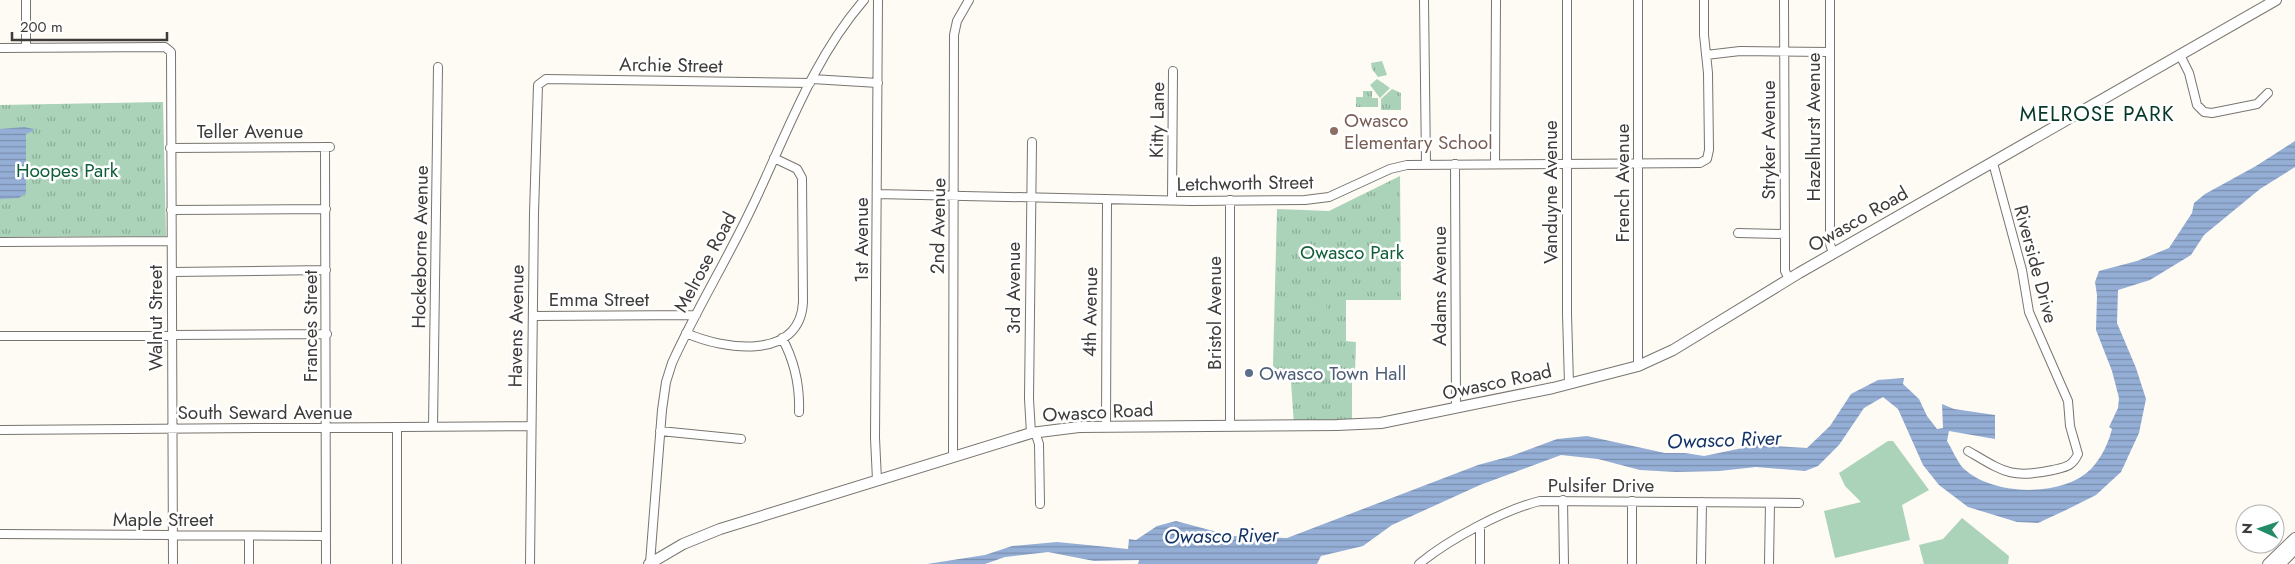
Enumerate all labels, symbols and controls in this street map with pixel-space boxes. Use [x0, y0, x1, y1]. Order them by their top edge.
scale bar [12, 10, 168, 42]
text: 200 m [20, 16, 63, 38]
street label: Archie Street [619, 51, 723, 79]
street label: Hazelhurst Avenue [1800, 52, 1827, 201]
street label: Stryker Avenue [1755, 80, 1782, 200]
street label: Kitty Lane [1143, 81, 1171, 158]
district label: MELROSE PARK [2019, 99, 2175, 129]
place label: Owasco Elementary School [1344, 107, 1493, 156]
street label: Teller Avenue [197, 118, 304, 145]
street label: Vanduyne Avenue [1537, 120, 1564, 264]
street label: French Avenue [1609, 123, 1636, 243]
marker: Owasco Elementary School [1328, 125, 1340, 137]
park label: Hoopes Park [16, 157, 119, 184]
street label: Hockeborne Avenue [405, 165, 435, 329]
street label: Letchworth Street [1176, 168, 1314, 198]
street label: 2nd Avenue [924, 177, 952, 274]
street label: Owasco Road [1803, 180, 1913, 258]
street label: 1st Avenue [848, 197, 875, 283]
street label: Riverside Drive [2007, 202, 2065, 326]
street label: Melrose Road [667, 207, 743, 317]
street label: Adams Avenue [1426, 226, 1453, 346]
park label: Owasco Park [1300, 239, 1405, 266]
street label: 3rd Avenue [1000, 241, 1027, 334]
street label: Bristol Avenue [1201, 256, 1228, 370]
street label: Havens Avenue [501, 264, 531, 388]
street label: Walnut Street [142, 265, 169, 371]
street label: 4th Avenue [1076, 266, 1104, 357]
street label: Frances Street [297, 269, 324, 382]
street label: Emma Street [549, 286, 650, 313]
street label: Owasco Road [1440, 357, 1554, 407]
place label: Owasco Town Hall [1259, 360, 1406, 387]
marker: Owasco Town Hall [1243, 367, 1255, 379]
street label: Owasco Road [1042, 396, 1154, 428]
street label: South Seward Avenue [177, 399, 353, 426]
water label: Owasco River [1666, 423, 1783, 456]
street label: Pulsifer Drive [1548, 472, 1655, 499]
north arrow [2235, 504, 2285, 554]
street label: Maple Street [113, 506, 214, 533]
water label: Owasco River [1164, 520, 1280, 551]
text: N [2237, 522, 2257, 534]

